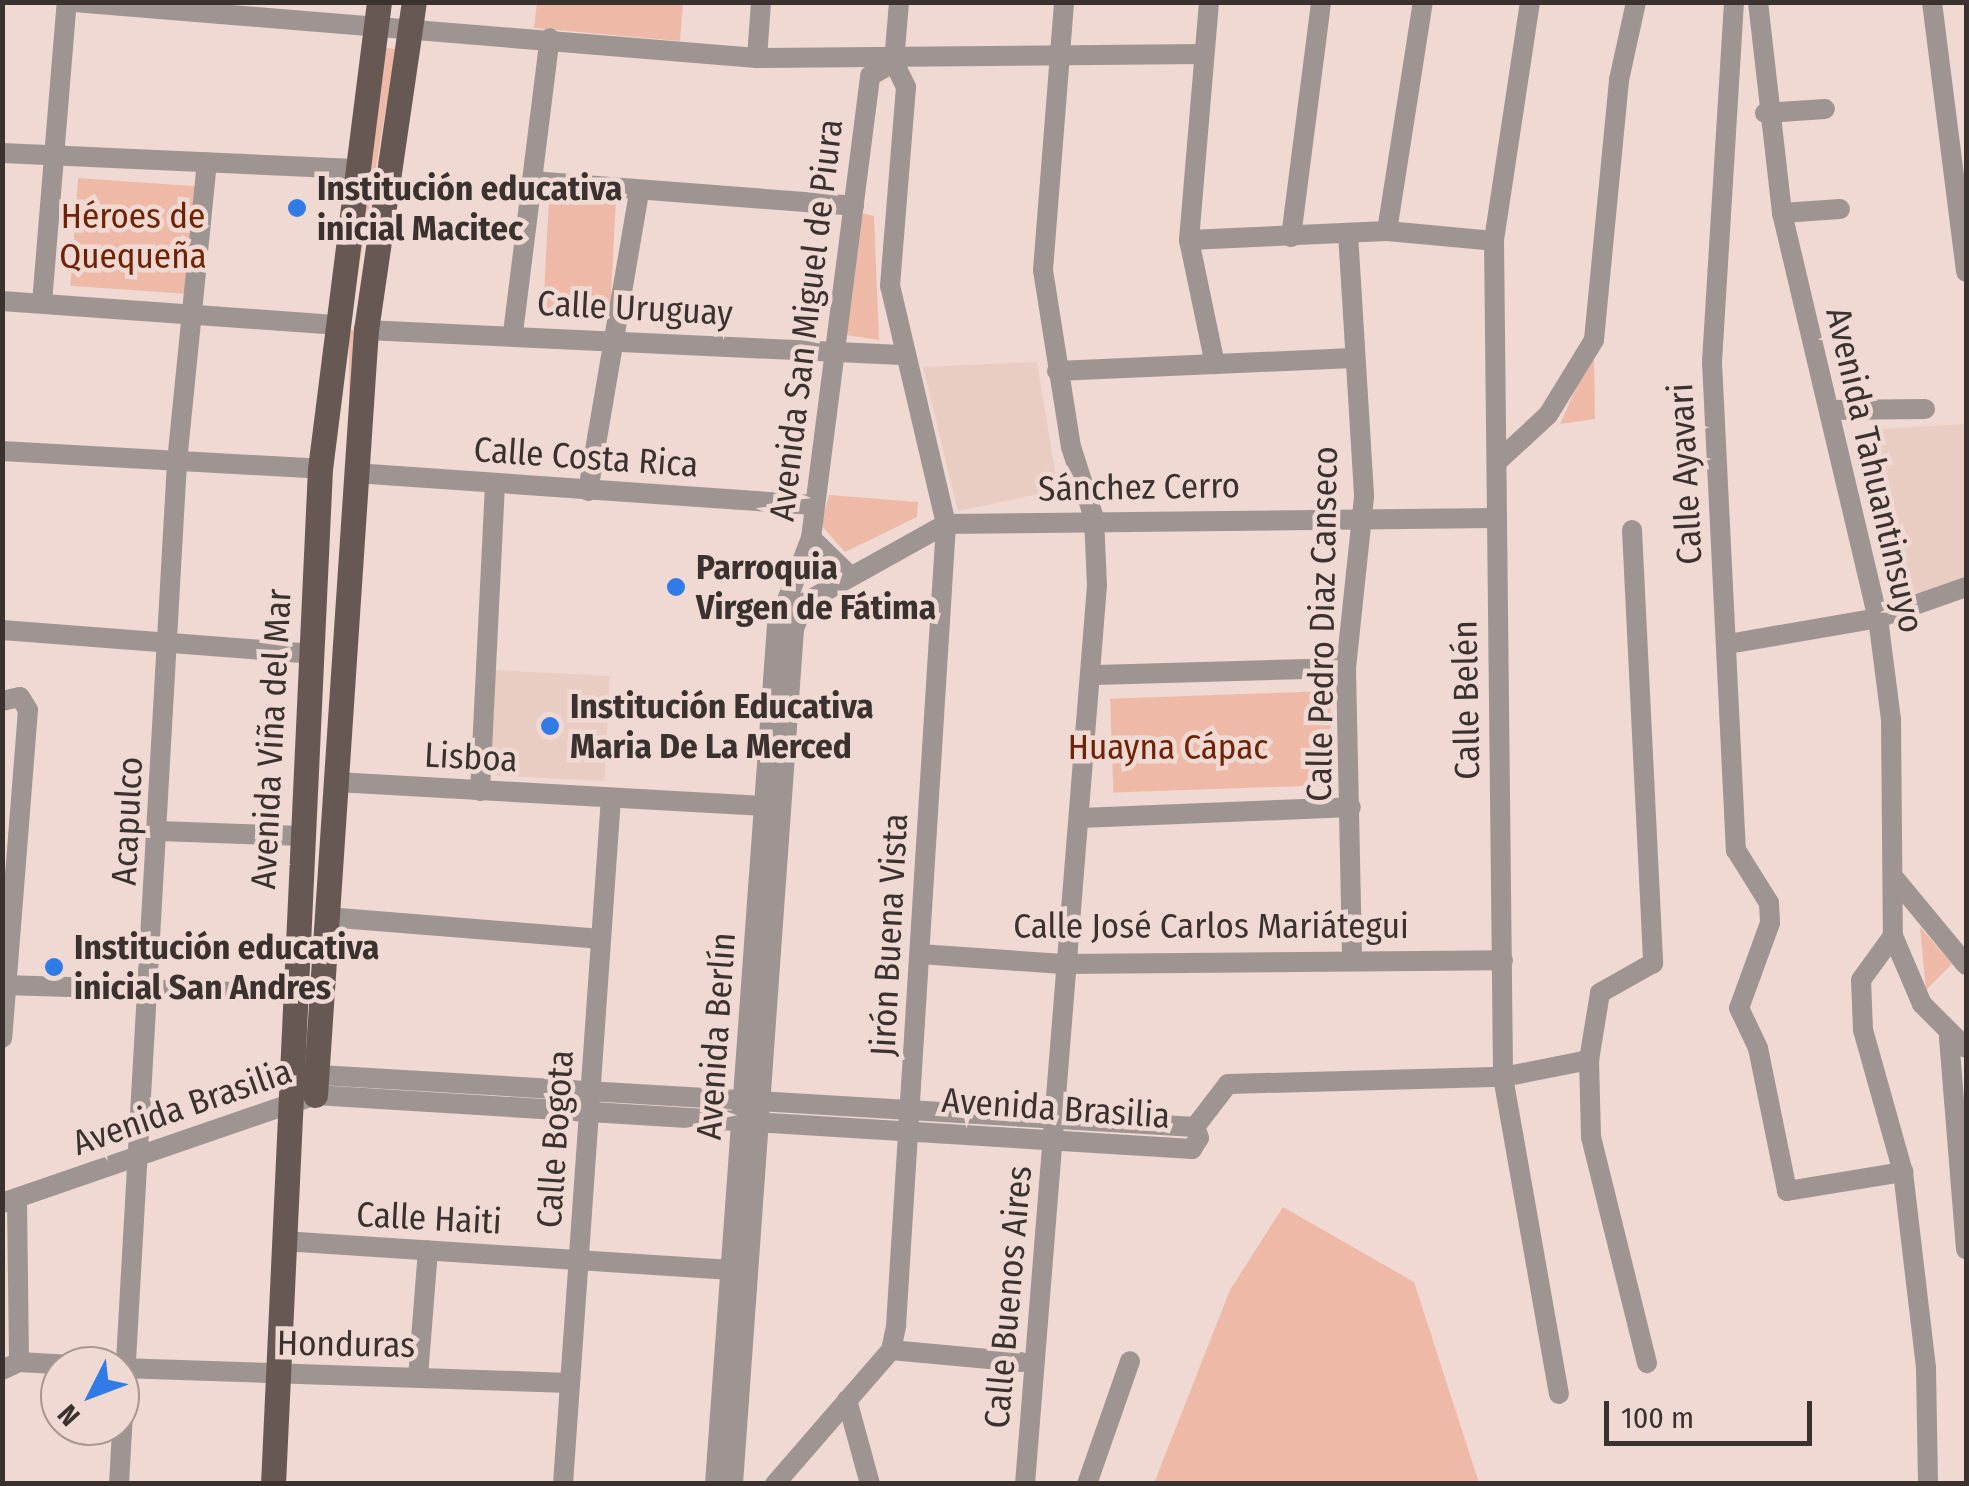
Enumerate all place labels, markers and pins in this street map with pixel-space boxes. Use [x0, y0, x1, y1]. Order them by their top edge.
place label: Institución educativa inicial Macitec [317, 167, 622, 249]
marker: Institución educativa inicial Macitec [286, 197, 308, 219]
place label: Parroquia Virgen de Fátima [696, 546, 936, 628]
marker: Parroquia Virgen de Fátima [665, 576, 687, 598]
place label: Institución Educativa Maria De La Merced [570, 685, 874, 767]
marker: Institución Educativa Maria De La Merced [539, 715, 561, 737]
place label: Institución educativa inicial San Andres [74, 926, 379, 1008]
marker: Institución educativa inicial San Andres [43, 956, 65, 978]

